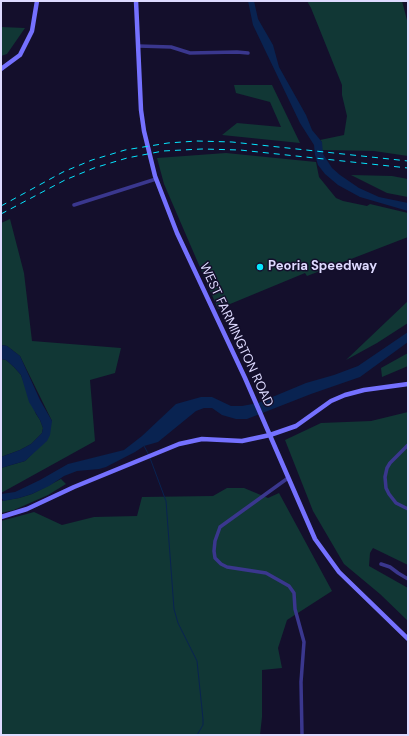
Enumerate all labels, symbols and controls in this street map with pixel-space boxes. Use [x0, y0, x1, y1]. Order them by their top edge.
place label: Peoria Speedway [268, 259, 377, 275]
street label: WEST FARMINGTON ROAD [196, 260, 276, 410]
marker: Peoria Speedway [255, 262, 265, 272]

